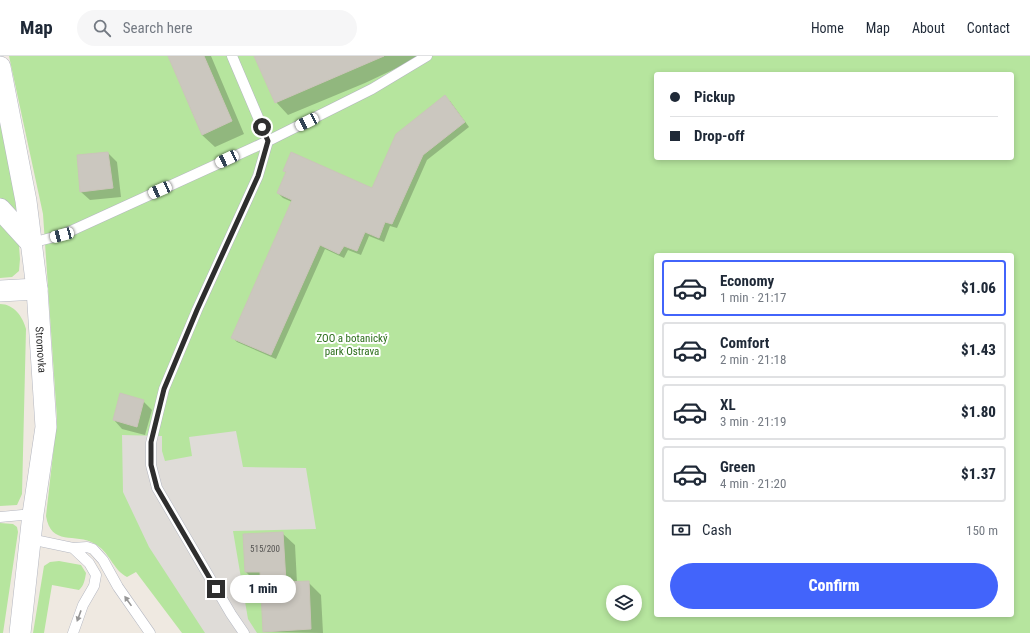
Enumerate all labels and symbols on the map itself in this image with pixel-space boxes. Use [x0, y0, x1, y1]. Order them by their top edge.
car [294, 111, 320, 133]
route start [253, 118, 271, 136]
car [214, 148, 240, 170]
car [147, 180, 173, 200]
car [49, 226, 75, 244]
street label: Stromovka [32, 326, 48, 373]
park label: ZOO a botanický park Ostrava [316, 332, 388, 358]
house number: 515/200 [250, 544, 280, 554]
callout: 1 min [230, 575, 296, 603]
route end [207, 580, 225, 598]
one-way arrow [124, 596, 132, 606]
one-way arrow [76, 610, 82, 622]

